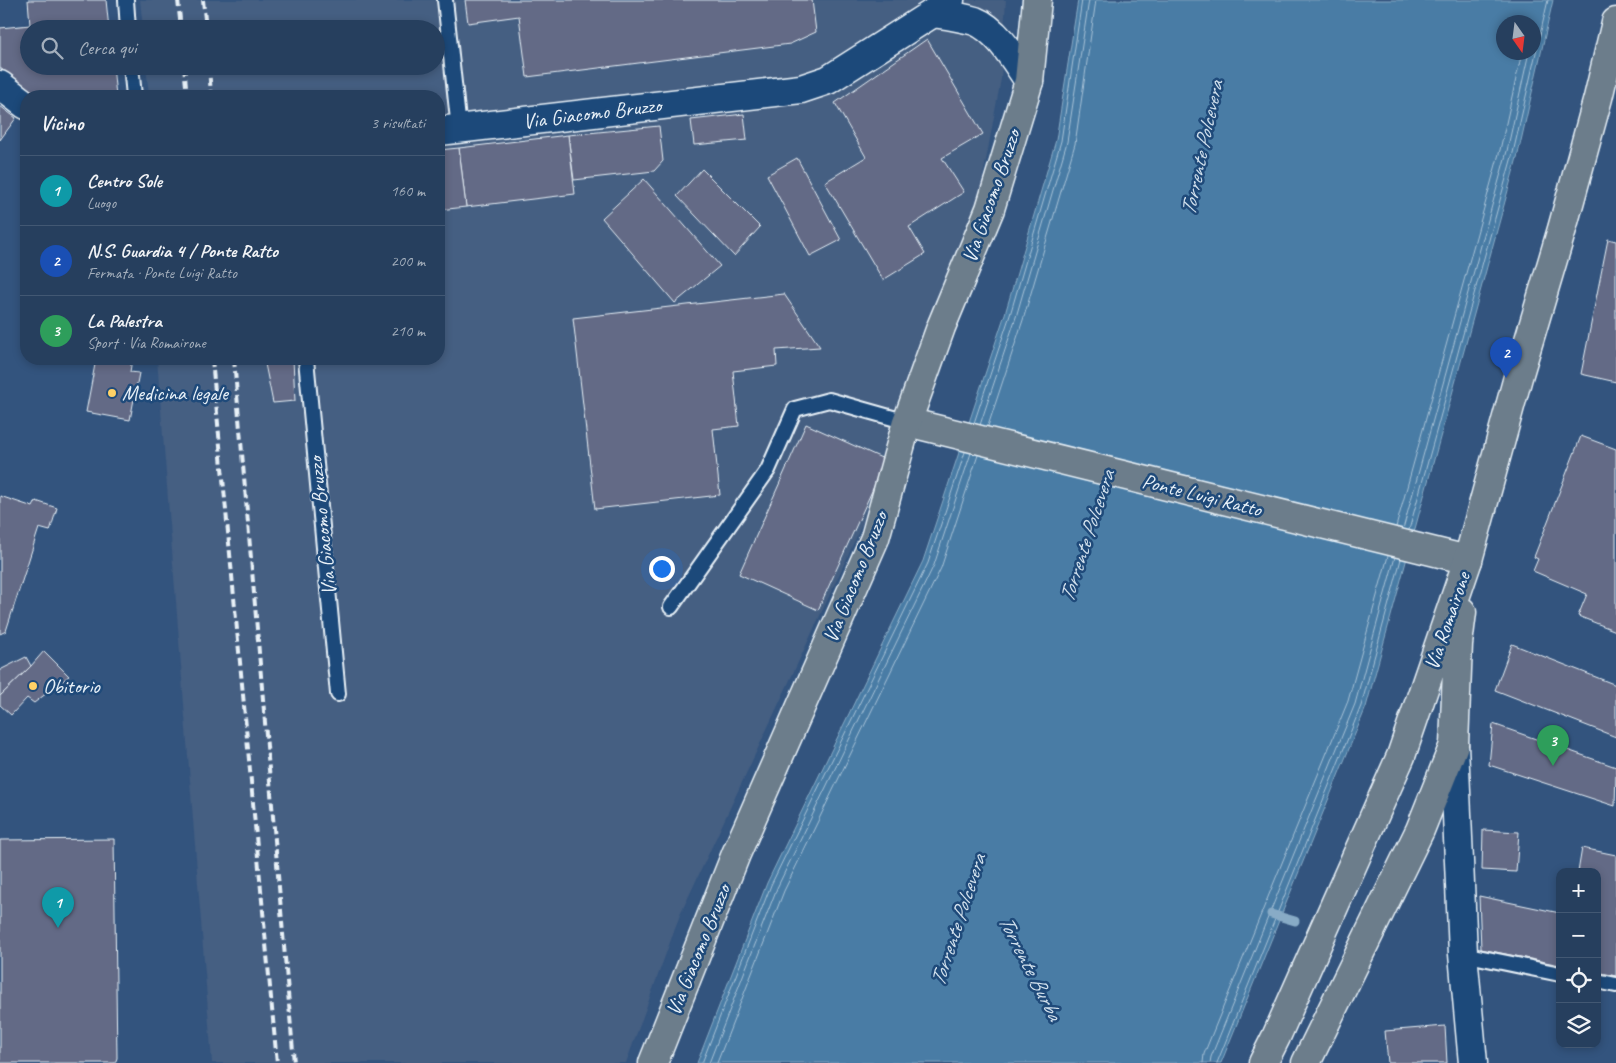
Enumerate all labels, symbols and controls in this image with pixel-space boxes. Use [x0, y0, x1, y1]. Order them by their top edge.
north arrow [1496, 15, 1541, 60]
search box [20, 20, 445, 75]
icon: search [38, 34, 66, 62]
text: Cerca qui [78, 36, 137, 60]
water label: Torrente Polcevera [1174, 76, 1230, 218]
street label: Via Giacomo Bruzzo [521, 91, 665, 134]
text: Vicino [40, 110, 83, 136]
text: 3 risultati [371, 113, 425, 133]
street label: Via Giacomo Bruzzo [956, 124, 1027, 266]
text: Centro Sole [87, 169, 162, 193]
text: 1 [52, 181, 60, 201]
text: 160 m [391, 181, 425, 201]
text: Luogo [87, 193, 116, 213]
text: N.S. Guardia 4 / Ponte Ratto [87, 239, 278, 263]
text: 2 [52, 251, 60, 271]
text: 200 m [391, 251, 425, 271]
text: Fermata · Ponte Luigi Ratto [87, 263, 237, 283]
text: La Palestra [87, 309, 162, 333]
text: 3 [52, 321, 60, 341]
text: 210 m [391, 321, 425, 341]
text: Sport · Via Romairone [87, 333, 206, 353]
pin: 2 [1490, 337, 1522, 378]
place label: Medicina legale [122, 380, 230, 406]
marker: Medicina legale [106, 387, 118, 399]
street label: Via Giacomo Bruzzo [302, 453, 342, 596]
water label: Torrente Polcevera [1052, 465, 1122, 606]
street label: Ponte Luigi Ratto [1140, 468, 1266, 523]
street label: Via Giacomo Bruzzo [817, 505, 894, 646]
your location [649, 556, 675, 582]
street label: Via Romairone [1418, 567, 1477, 673]
place label: Obitorio [43, 673, 101, 699]
marker: Obitorio [27, 680, 39, 692]
pin: 3 [1537, 725, 1569, 766]
water label: Torrente Polcevera [923, 849, 993, 990]
map controls [1556, 868, 1601, 1048]
button: + [1556, 868, 1601, 913]
street label: Via Giacomo Bruzzo [660, 878, 737, 1019]
pin: 1 [42, 887, 74, 928]
water label: Torrente Burba [992, 910, 1070, 1027]
button: − [1556, 913, 1601, 958]
button: locate [1556, 958, 1601, 1003]
button: layers [1556, 1003, 1601, 1048]

